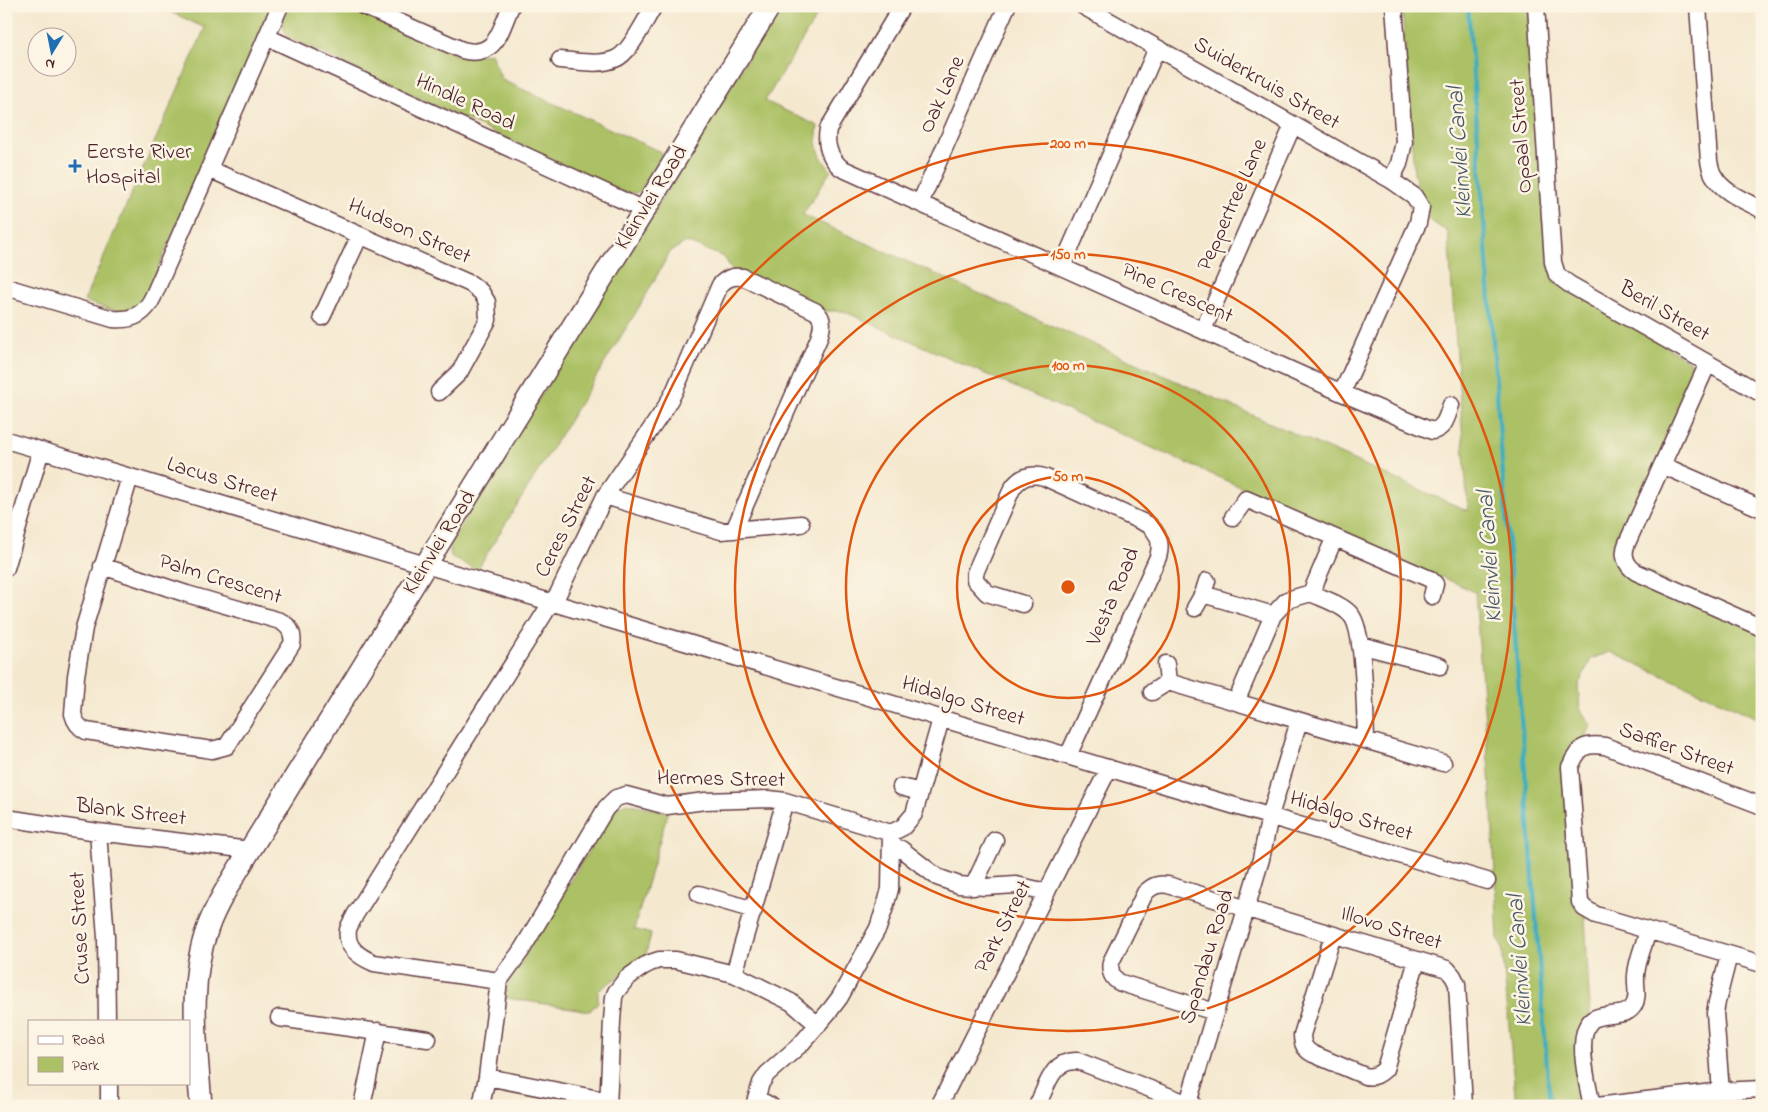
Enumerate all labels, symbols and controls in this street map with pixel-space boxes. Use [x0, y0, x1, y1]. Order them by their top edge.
north arrow [28, 28, 78, 78]
street label: Suiderkruis Street [1187, 29, 1346, 139]
street label: Oak Lane [912, 51, 974, 139]
text: N [44, 52, 56, 74]
street label: Hindle Road [410, 66, 520, 140]
street label: Opaal Street [1502, 77, 1542, 194]
water label: Kleinvlei Canal [1439, 83, 1483, 220]
text: 200 m [1049, 133, 1086, 155]
street label: Peppertree Lane [1189, 133, 1277, 276]
place label: Eerste River Hospital [86, 137, 192, 194]
street label: Kleinvlei Road [607, 139, 697, 257]
marker: Eerste River Hospital [68, 159, 82, 173]
street label: Hudson Street [342, 191, 476, 274]
text: 150 m [1050, 244, 1086, 266]
street label: Pine Crescent [1116, 255, 1239, 333]
street label: Beril Street [1612, 273, 1716, 351]
text: 100 m [1051, 355, 1085, 377]
street label: Lacus Street [163, 449, 282, 513]
text: 50 m [1053, 466, 1084, 488]
street label: Ceres Street [528, 470, 607, 584]
street label: Kleinvlei Road [395, 484, 485, 602]
water label: Kleinvlei Canal [1469, 487, 1513, 624]
street label: Vesta Road [1079, 543, 1149, 652]
street label: Palm Crescent [154, 546, 286, 614]
centre of rings [1059, 578, 1077, 596]
street label: Hidalgo Street [897, 668, 1029, 737]
street label: Saffier Street [1614, 714, 1739, 786]
street label: Hermes Street [656, 763, 786, 797]
street label: Hidalgo Street [1285, 783, 1417, 852]
street label: Blank Street [73, 790, 188, 836]
street label: Cruse Street [62, 870, 100, 985]
street label: Park Street [967, 874, 1041, 979]
street label: Spandau Road [1172, 886, 1244, 1028]
water label: Kleinvlei Canal [1499, 891, 1543, 1028]
street label: Illovo Street [1336, 898, 1446, 960]
legend [28, 1020, 190, 1084]
text: Road [72, 1029, 105, 1051]
text: Park [72, 1055, 100, 1077]

